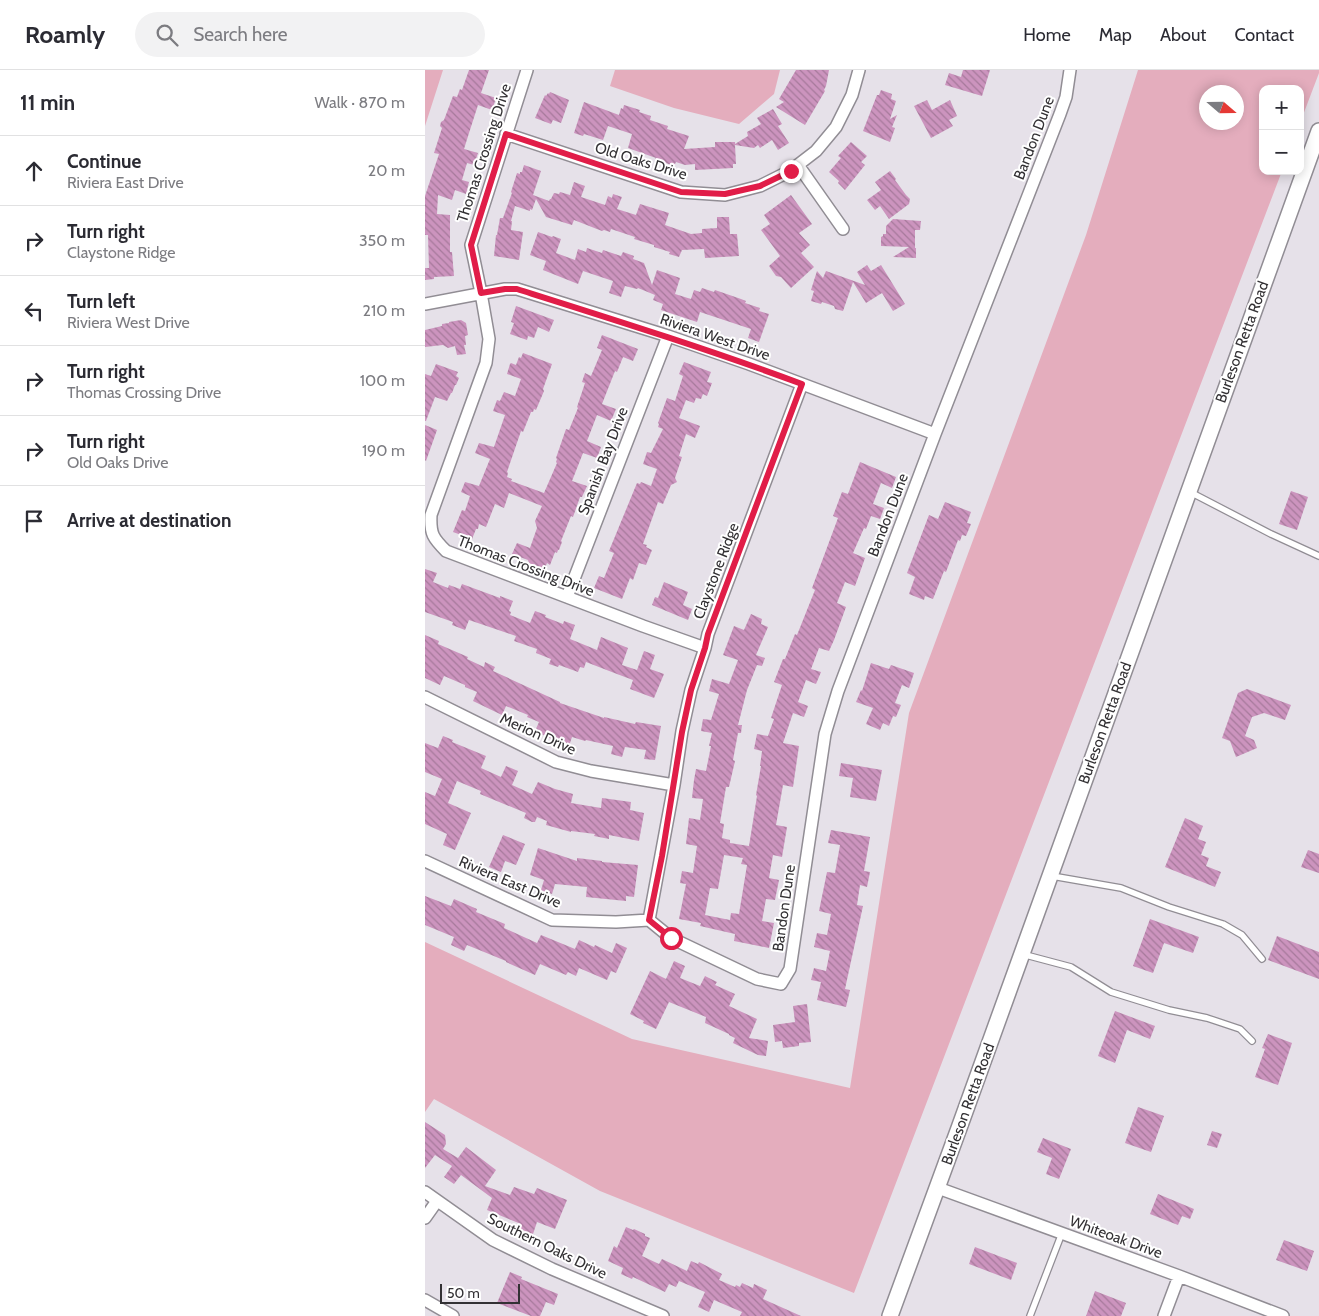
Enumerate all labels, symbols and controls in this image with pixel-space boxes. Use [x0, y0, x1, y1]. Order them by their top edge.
search box [135, 12, 485, 57]
text: Roamly [25, 20, 105, 49]
icon: search [153, 21, 181, 49]
text: Search here [193, 23, 288, 46]
text: Home [1023, 24, 1071, 46]
text: Map [1099, 24, 1132, 46]
text: About [1160, 24, 1206, 46]
text: Contact [1234, 24, 1294, 46]
street label: Thomas Crossing Drive [453, 81, 515, 225]
north arrow [1199, 85, 1244, 130]
map controls [1259, 85, 1304, 175]
button: + [1259, 85, 1304, 130]
text: 11 min [20, 90, 75, 115]
text: Walk · 870 m [314, 93, 405, 112]
street label: Bandon Dune [1010, 94, 1058, 182]
button: − [1259, 130, 1304, 175]
street label: Old Oaks Drive [593, 138, 689, 184]
text: Continue [67, 150, 141, 173]
icon: ahead [20, 157, 48, 185]
route end [780, 160, 803, 183]
text: 20 m [368, 161, 405, 180]
text: Riviera East Drive [67, 173, 184, 192]
text: Turn right [67, 220, 145, 243]
icon: right [20, 227, 48, 255]
text: 350 m [359, 231, 405, 250]
text: Claystone Ridge [67, 243, 175, 262]
street label: Burleson Retta Road [1212, 279, 1272, 405]
text: Turn left [67, 290, 135, 313]
icon: left [20, 297, 48, 325]
text: 210 m [363, 301, 405, 320]
street label: Riviera West Drive [658, 310, 773, 364]
text: Riviera West Drive [67, 313, 190, 332]
text: Turn right [67, 360, 145, 383]
icon: right [20, 367, 48, 395]
text: 100 m [360, 371, 405, 390]
text: Thomas Crossing Drive [67, 383, 221, 402]
street label: Spanish Bay Drive [574, 404, 632, 517]
text: Turn right [67, 430, 145, 453]
icon: right [20, 437, 48, 465]
text: 190 m [362, 441, 405, 460]
text: Old Oaks Drive [67, 453, 169, 472]
street label: Bandon Dune [864, 471, 912, 559]
icon: arrive [20, 507, 48, 535]
text: Arrive at destination [67, 509, 231, 532]
street label: Claystone Ridge [689, 520, 743, 622]
street label: Thomas Crossing Drive [455, 532, 597, 600]
street label: Burleson Retta Road [1075, 660, 1135, 786]
street label: Merion Drive [497, 709, 579, 759]
street label: Riviera East Drive [456, 852, 564, 912]
street label: Bandon Dune [769, 863, 799, 953]
route start [660, 927, 683, 950]
street label: Burleson Retta Road [938, 1041, 998, 1167]
street label: Southern Oaks Drive [484, 1209, 610, 1283]
street label: Whiteoak Drive [1067, 1212, 1165, 1262]
scale bar [440, 1281, 520, 1304]
text: 50 m [447, 1284, 480, 1302]

